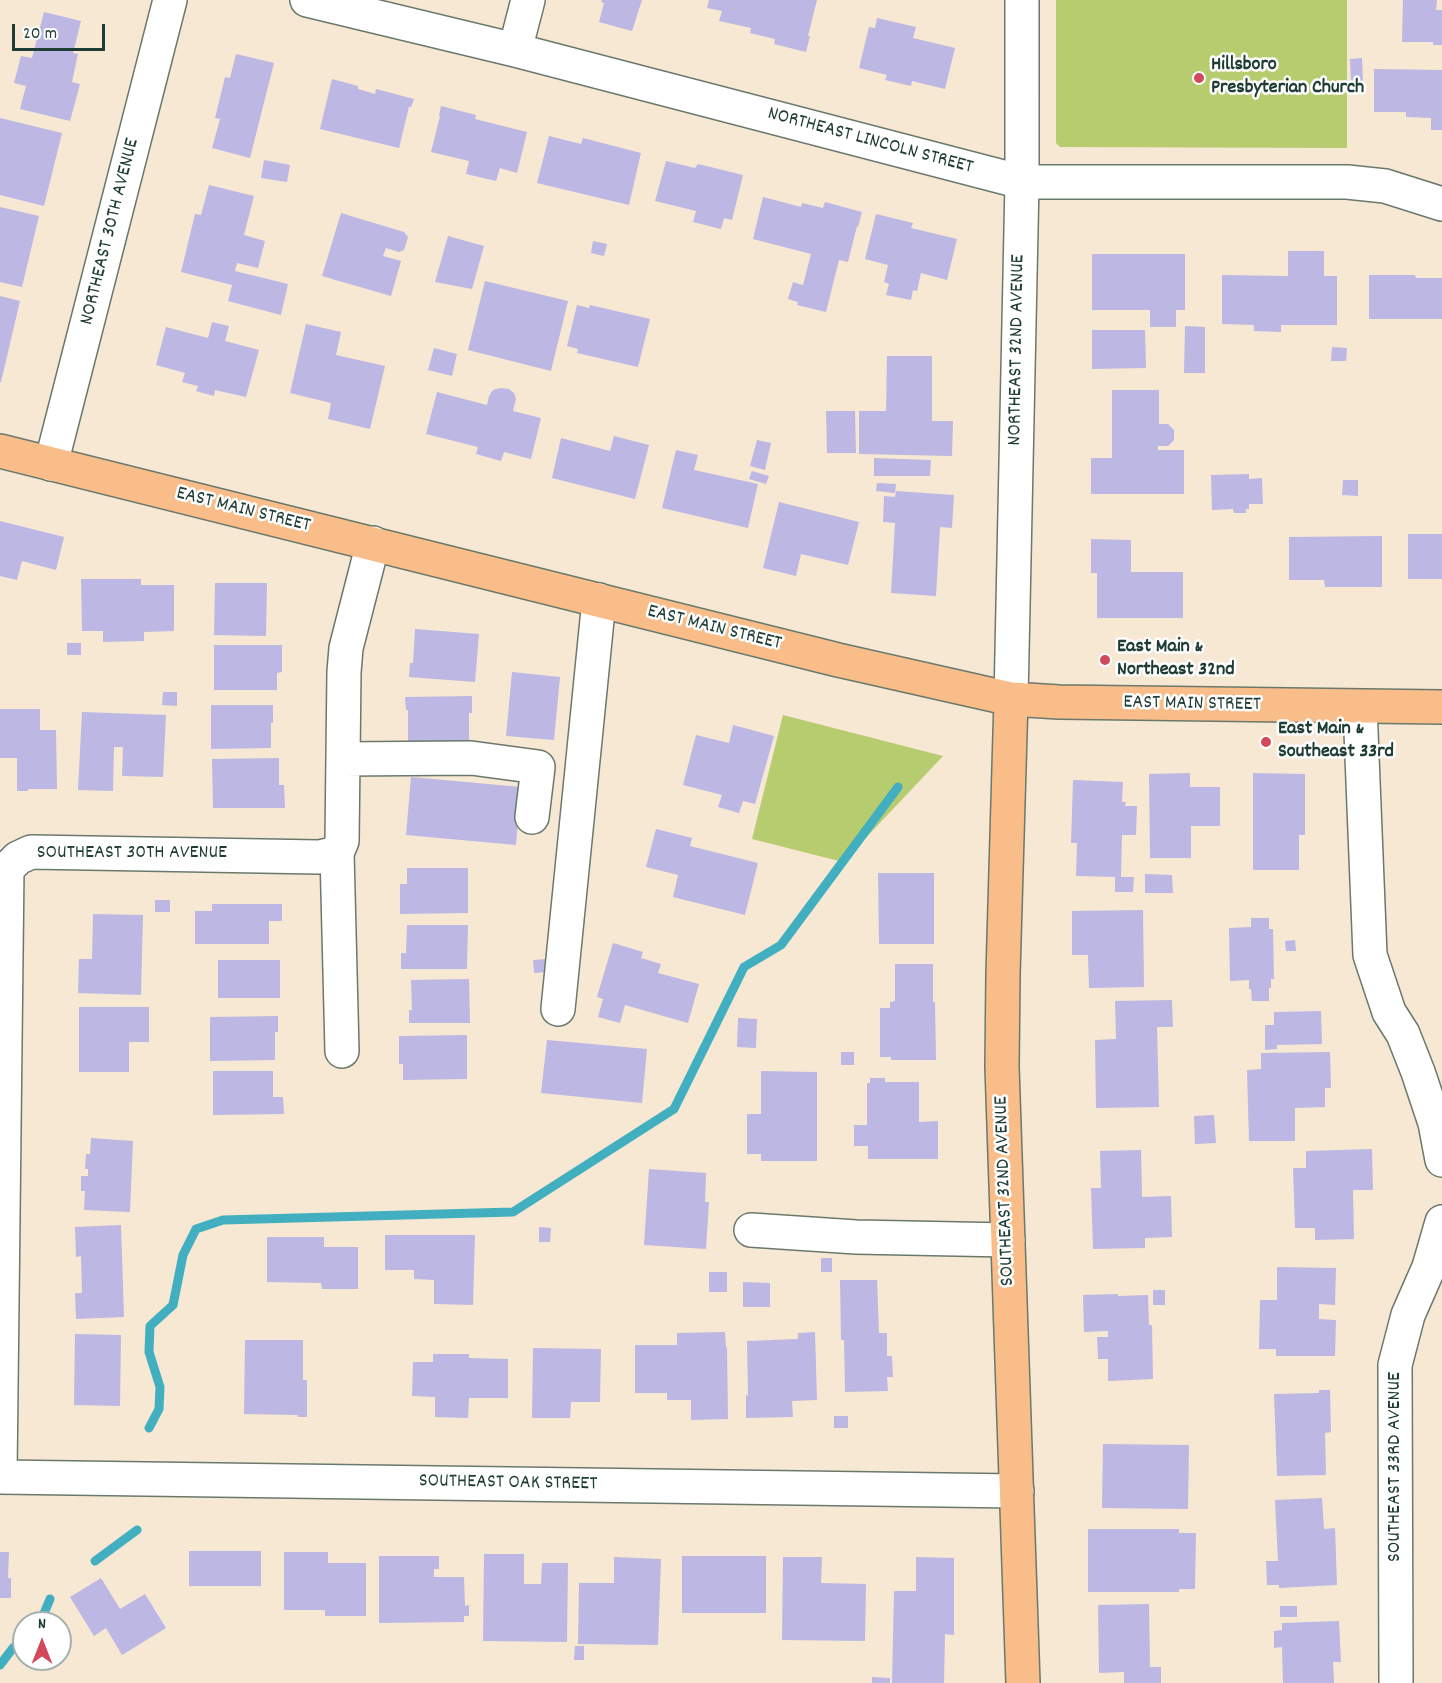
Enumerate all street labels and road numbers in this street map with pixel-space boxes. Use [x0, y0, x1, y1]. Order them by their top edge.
street label: NORTHEAST LINCOLN STREET [765, 103, 975, 181]
street label: NORTHEAST 30TH AVENUE [76, 136, 146, 328]
street label: NORTHEAST 32ND AVENUE [1004, 254, 1032, 446]
street label: EAST MAIN STREET [173, 483, 313, 539]
street label: EAST MAIN STREET [644, 601, 784, 657]
street label: EAST MAIN STREET [1123, 692, 1261, 718]
street label: SOUTHEAST 30TH AVENUE [37, 842, 227, 866]
street label: SOUTHEAST 32ND AVENUE [991, 1096, 1021, 1286]
street label: SOUTHEAST 33RD AVENUE [1384, 1372, 1408, 1562]
street label: SOUTHEAST OAK STREET [419, 1470, 597, 1498]

